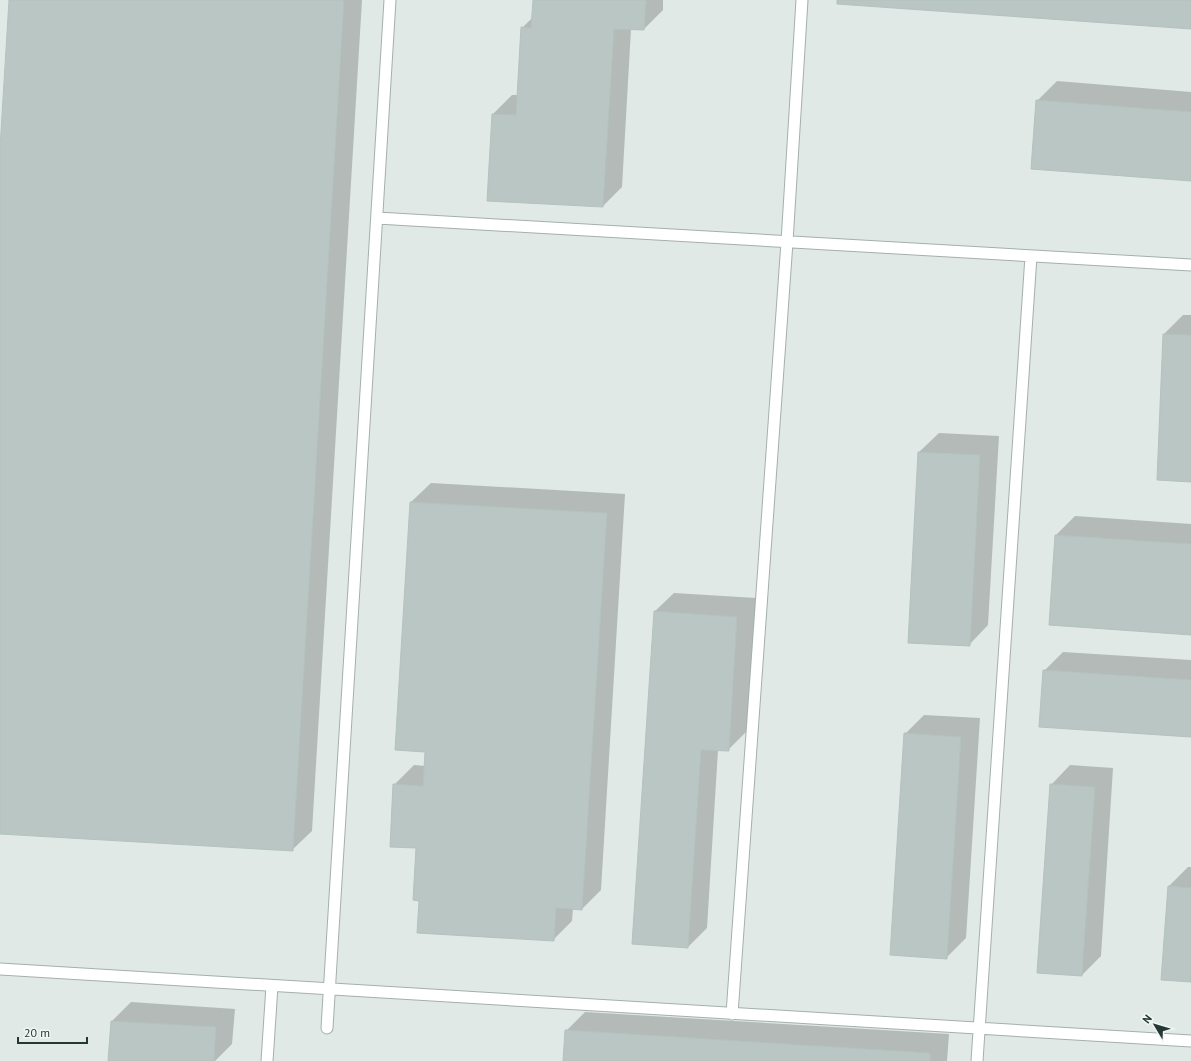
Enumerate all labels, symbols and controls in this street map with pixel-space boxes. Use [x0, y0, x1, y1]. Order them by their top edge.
north arrow [1135, 1005, 1175, 1045]
text: N [1139, 1012, 1155, 1026]
scale bar [18, 1019, 87, 1045]
text: 20 m [24, 1025, 50, 1040]

